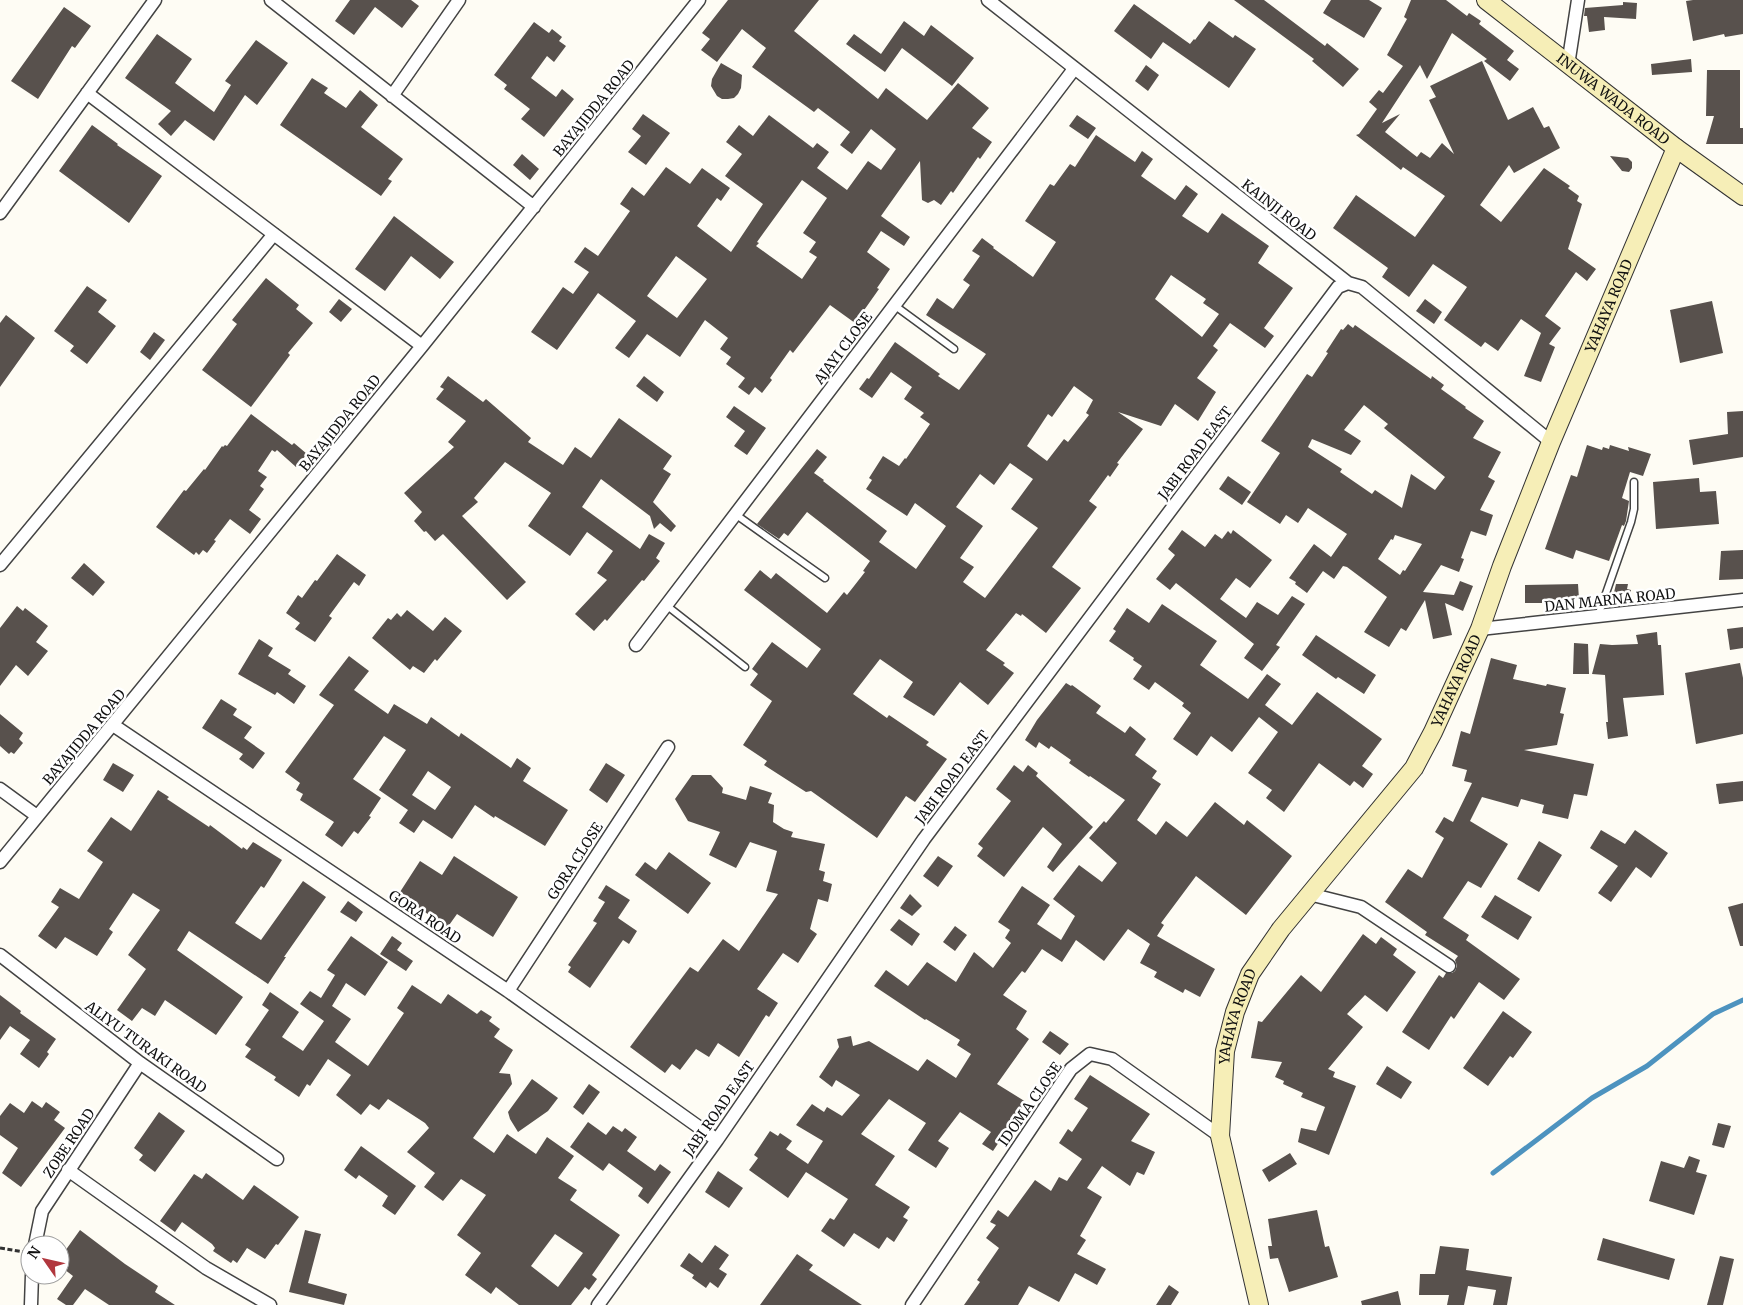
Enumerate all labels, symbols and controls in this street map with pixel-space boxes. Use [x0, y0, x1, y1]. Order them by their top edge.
street label: INUWA WADA ROAD [1553, 49, 1674, 149]
street label: BAYAJIDDA ROAD [549, 56, 639, 160]
street label: KAINJI ROAD [1238, 175, 1320, 245]
street label: YAHAYA ROAD [1581, 256, 1637, 356]
street label: AJAYI CLOSE [809, 308, 876, 388]
street label: BAYAJIDDA ROAD [295, 371, 385, 475]
street label: JABI ROAD EAST [1153, 402, 1236, 504]
street label: DAN MARNA ROAD [1544, 584, 1677, 616]
street label: YAHAYA ROAD [1427, 632, 1485, 731]
street label: BAYAJIDDA ROAD [39, 685, 130, 789]
street label: JABI ROAD EAST [910, 726, 993, 828]
street label: GORA CLOSE [543, 819, 607, 903]
street label: GORA ROAD [385, 886, 465, 948]
street label: YAHAYA ROAD [1215, 966, 1260, 1066]
street label: ALIYU TURAKI ROAD [81, 996, 211, 1097]
street label: JABI ROAD EAST [679, 1058, 759, 1161]
street label: IDOMA CLOSE [994, 1058, 1066, 1149]
street label: ZOBE ROAD [39, 1104, 99, 1181]
north arrow [20, 1235, 70, 1285]
text: N [24, 1243, 45, 1262]

